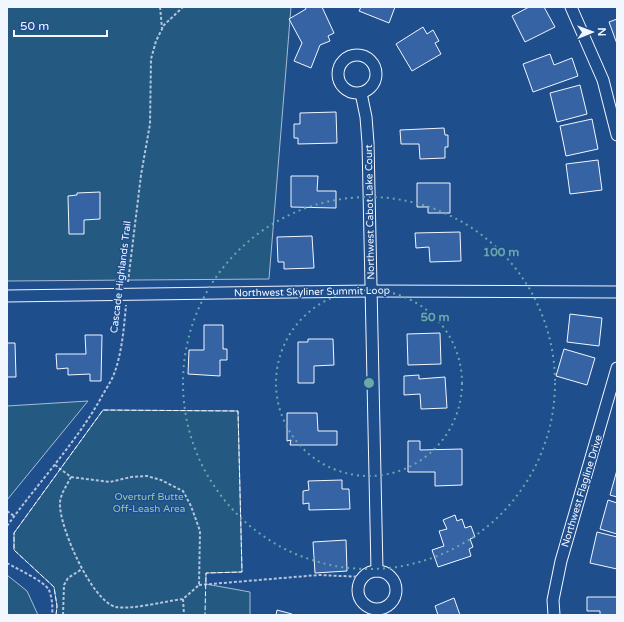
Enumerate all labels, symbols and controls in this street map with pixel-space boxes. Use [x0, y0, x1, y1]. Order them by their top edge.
scale bar [14, 12, 107, 38]
north arrow [572, 12, 612, 52]
text: 50 m [20, 19, 49, 33]
text: N [595, 27, 608, 36]
street label: Northwest Cabot Lake Court [363, 144, 377, 280]
street label: Cascade Highlands Trail [108, 220, 134, 334]
text: 100 m [483, 245, 519, 259]
street label: Northwest Skyliner Summit Loop [234, 285, 390, 299]
text: 50 m [420, 310, 450, 324]
centre of rings [362, 376, 376, 390]
street label: Northwest Flagline Drive [559, 433, 605, 549]
park label: Overturf Butte Off-Leash Area [113, 491, 185, 515]

